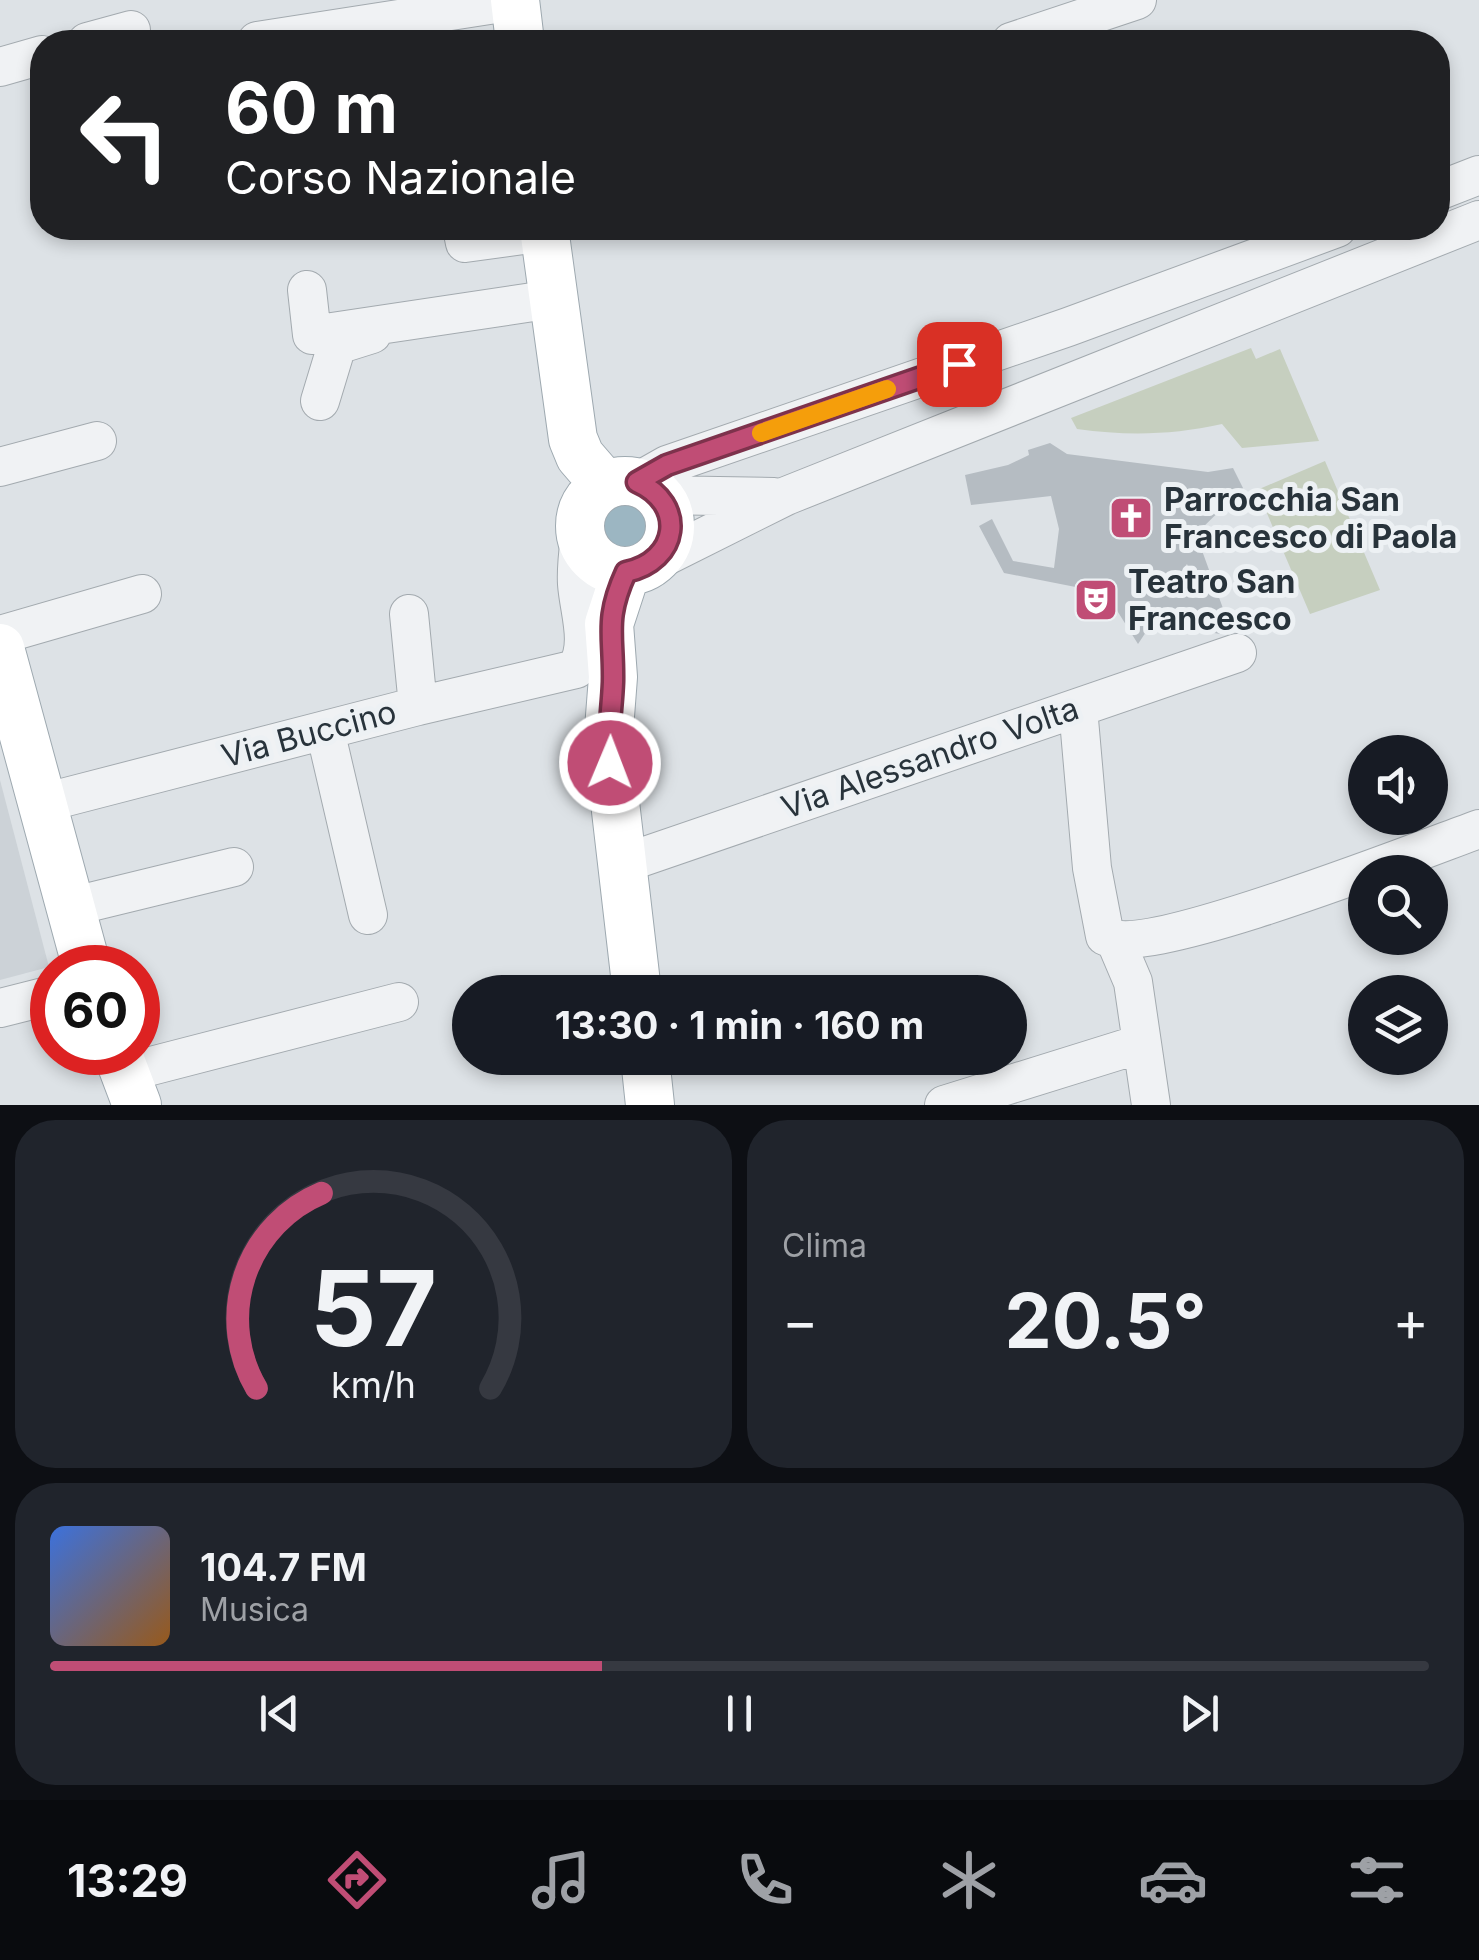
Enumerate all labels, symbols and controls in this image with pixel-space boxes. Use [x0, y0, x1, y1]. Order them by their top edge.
text: 60 m [225, 65, 398, 150]
icon: left [60, 70, 190, 200]
text: Corso Nazionale [225, 150, 576, 205]
pin [917, 322, 1002, 407]
icon: arrive [932, 337, 987, 392]
place label: Parrocchia San Francesco di Paola [1164, 480, 1457, 556]
church icon: Parrocchia San Francesco di Paola [1108, 495, 1154, 541]
place label: Teatro San Francesco [1128, 562, 1295, 638]
theatre icon: Teatro San Francesco [1073, 577, 1119, 623]
street label: Via Alessandro Volta [776, 688, 1084, 827]
street label: Via Buccino [217, 692, 400, 776]
position arrow [558, 711, 662, 815]
map controls [1348, 735, 1448, 1075]
button: sound [1348, 735, 1448, 835]
button: search [1348, 855, 1448, 955]
speed limit sign: 60 [30, 945, 160, 1075]
button: layers [1348, 975, 1448, 1075]
text: 13:30 · 1 min · 160 m [555, 1002, 924, 1048]
text: Clima [782, 1226, 867, 1265]
text: 57 [310, 1245, 437, 1371]
text: 20.5° [1004, 1275, 1207, 1366]
text: − [782, 1288, 818, 1354]
text: + [1393, 1288, 1429, 1354]
text: km/h [331, 1363, 416, 1407]
text: 104.7 FM [200, 1544, 367, 1590]
text: Musica [200, 1590, 309, 1629]
icon: previous [252, 1686, 307, 1741]
icon: pause [712, 1686, 767, 1741]
icon: next [1172, 1686, 1227, 1741]
icon: directions [322, 1845, 392, 1915]
icon: music [526, 1845, 596, 1915]
icon: phone [730, 1845, 800, 1915]
icon: climate [934, 1845, 1004, 1915]
icon: car [1138, 1845, 1208, 1915]
icon: filters [1342, 1845, 1412, 1915]
text: 13:29 [67, 1853, 188, 1908]

